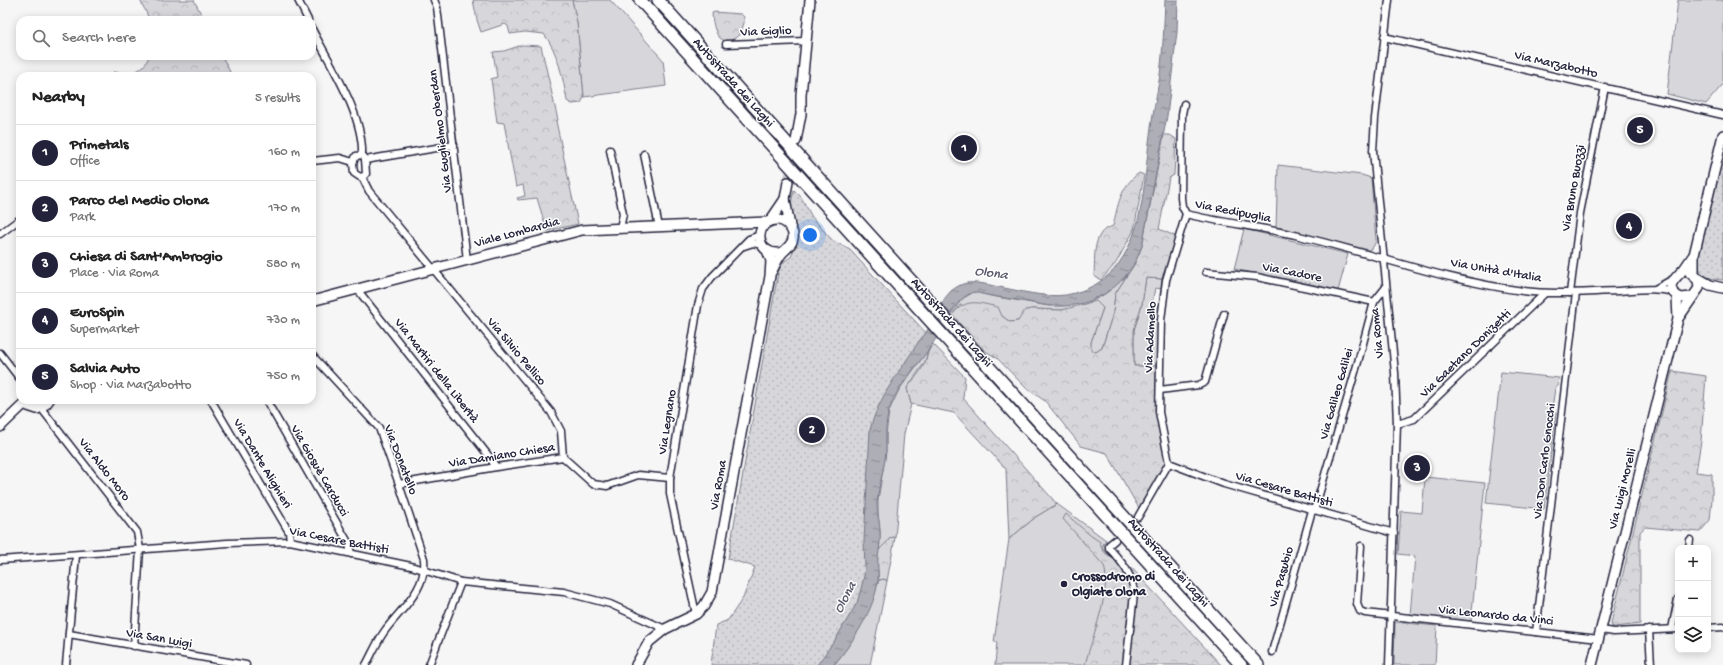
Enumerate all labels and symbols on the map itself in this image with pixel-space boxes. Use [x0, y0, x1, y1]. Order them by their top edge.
street label: Via Giglio [739, 24, 792, 40]
street label: Autostrada dei Laghi [689, 35, 777, 131]
street label: Via Marzabotto [1512, 48, 1599, 82]
street label: Via Guglielmo Oberdan [426, 68, 456, 194]
pin: 5 [1627, 115, 1653, 145]
pin: 1 [951, 133, 977, 163]
street label: Via Bruno Buozzi [1559, 143, 1589, 233]
street label: Via Redipuglia [1193, 197, 1273, 227]
pin: 4 [1616, 211, 1642, 241]
street label: Viale Lombardia [472, 214, 562, 252]
your location [800, 225, 820, 245]
street label: Via Unità d'Italia [1448, 255, 1543, 287]
street label: Via Cadore [1260, 260, 1323, 286]
water label: Olona [973, 263, 1010, 285]
street label: Autostrada dei Laghi [907, 275, 995, 371]
street label: Via Adamello [1142, 301, 1160, 374]
street label: Via Roma [1368, 306, 1388, 360]
street label: Via Gaetano Donizetti [1417, 306, 1515, 402]
street label: Via Silvio Pellico [483, 314, 549, 389]
street label: Via Martiri della Libertà [390, 315, 482, 427]
street label: Via Galileo Galilei [1317, 346, 1357, 442]
street label: Via Legnano [655, 388, 681, 457]
street label: Via Don Carlo Gnocchi [1530, 402, 1560, 521]
pin: 2 [799, 415, 825, 445]
street label: Via Dante Alighieri [229, 416, 295, 512]
street label: Via Giosuè Carducci [286, 422, 351, 520]
street label: Via Donatello [379, 422, 420, 497]
street label: Via Aldo Moro [74, 435, 133, 505]
street label: Via Damiano Chiesa [447, 440, 557, 472]
street label: Via Luigi Morelli [1605, 447, 1640, 532]
pin: 3 [1404, 453, 1430, 483]
street label: Via Roma [707, 458, 731, 512]
street label: Via Cesare Battisti [1233, 469, 1335, 511]
street label: Autostrada dei Laghi [1124, 515, 1212, 611]
street label: Via Cesare Battisti [287, 524, 390, 558]
street label: Via Pasubio [1266, 545, 1298, 610]
place label: Crossodromo di Olgiate Olona [1071, 570, 1155, 600]
water label: Olona [831, 578, 862, 617]
marker: Crossodromo di Olgiate Olona [1059, 579, 1069, 589]
street label: Via Leonardo da Vinci [1437, 602, 1554, 630]
street label: Via San Luigi [124, 626, 193, 652]

